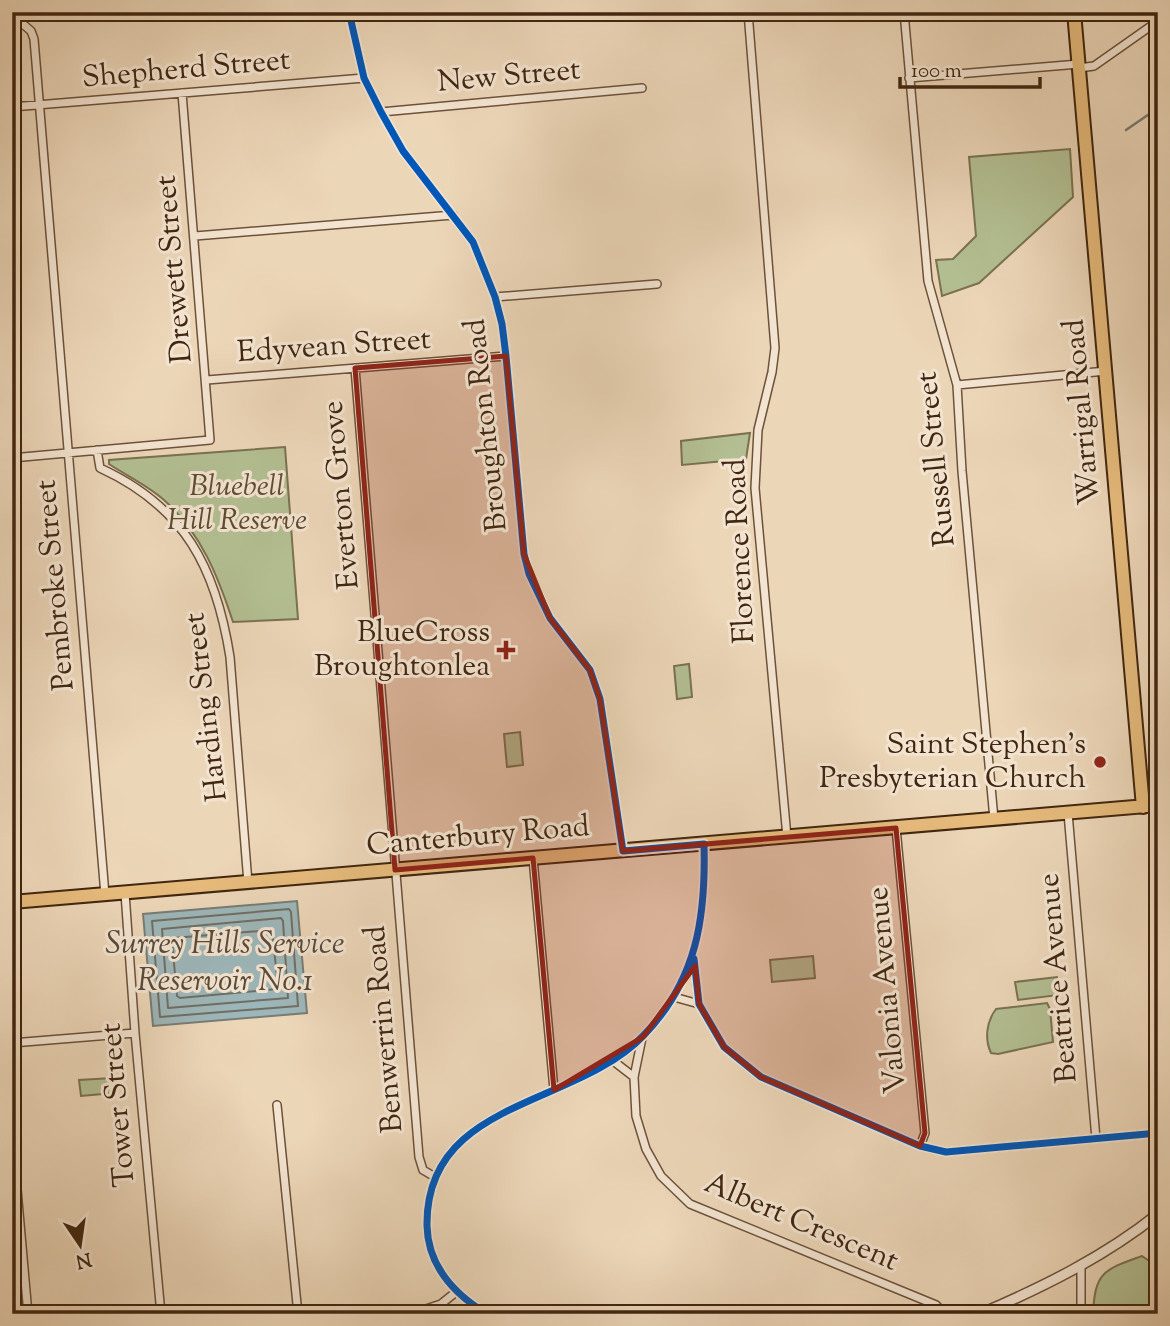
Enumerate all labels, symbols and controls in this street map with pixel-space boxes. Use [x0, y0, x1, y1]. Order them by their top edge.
street label: Shepherd Street [80, 39, 292, 101]
scale bar [900, 46, 1040, 90]
street label: New Street [436, 49, 582, 105]
text: 100 m [911, 57, 962, 87]
street label: Drewett Street [145, 173, 205, 365]
street label: Broughton Road [454, 316, 520, 534]
street label: Warrigal Road [1053, 317, 1113, 507]
street label: Edyvean Street [236, 319, 432, 375]
street label: Russell Street [906, 369, 968, 549]
street label: Everton Grove [312, 399, 372, 591]
street label: Florence Road [715, 457, 767, 645]
park label: Bluebell Hill Reserve [167, 466, 307, 543]
street label: Pembroke Street [25, 478, 87, 692]
street label: Harding Street [174, 610, 240, 804]
place label: BlueCross Broughtonlea [314, 612, 490, 689]
marker: BlueCross Broughtonlea [496, 640, 516, 660]
place label: Saint Stephen's Presbyterian Church [819, 724, 1086, 801]
marker: Saint Stephen's Presbyterian Church [1092, 754, 1108, 770]
street label: Canterbury Road [365, 806, 591, 868]
street label: Beatrice Avenue [1028, 871, 1090, 1085]
street label: Valonia Avenue [858, 885, 918, 1095]
water label: Surrey Hills Service Reservoir No.1 [105, 922, 345, 1005]
street label: Benwerrin Road [355, 924, 415, 1134]
street label: Tower Street [90, 1021, 148, 1189]
street label: Albert Crescent [697, 1163, 905, 1283]
north arrow [46, 1210, 116, 1280]
text: N [73, 1244, 94, 1274]

